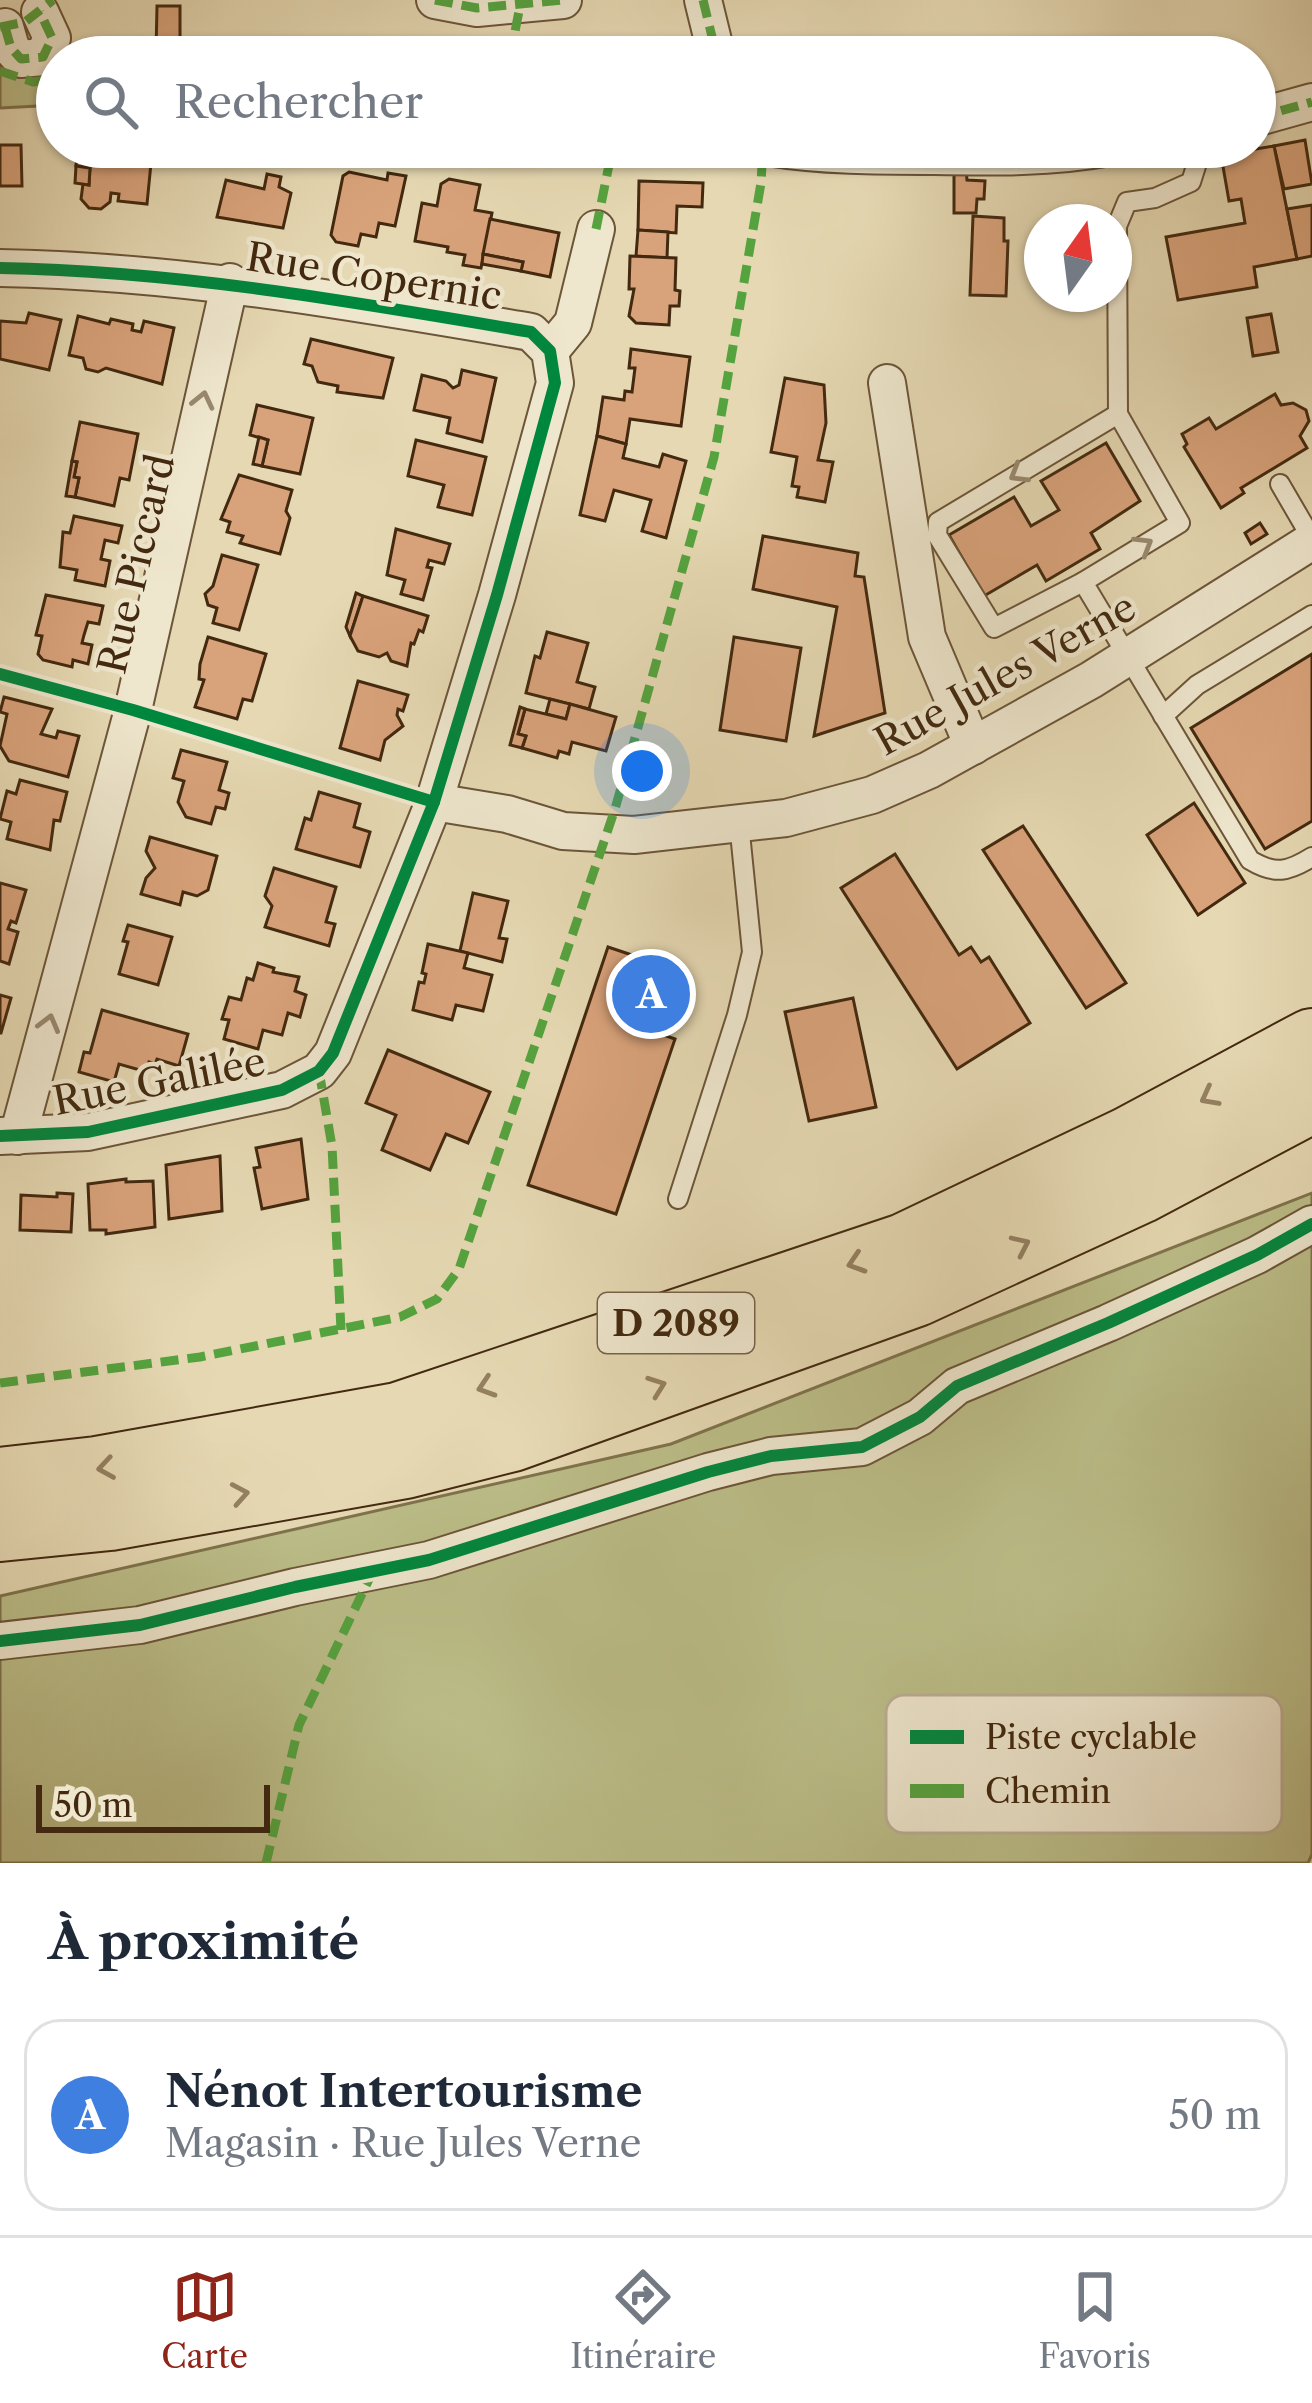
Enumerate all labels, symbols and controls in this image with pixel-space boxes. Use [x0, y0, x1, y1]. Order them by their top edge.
search box [36, 36, 1276, 168]
icon: search [78, 69, 144, 135]
text: Rechercher [174, 74, 423, 130]
north arrow [1024, 204, 1132, 312]
street label: Rue Copernic [243, 232, 505, 320]
one-way arrow [190, 390, 215, 410]
street label: Rue Piccard [87, 450, 185, 678]
one-way arrow [1009, 460, 1031, 482]
one-way arrow [1131, 537, 1153, 559]
street label: Rue Jules Verne [866, 583, 1144, 765]
your location [612, 741, 672, 801]
pin: A [612, 949, 690, 1039]
one-way arrow [34, 1013, 59, 1033]
street label: Rue Galilée [49, 1037, 269, 1125]
one-way arrow [1199, 1083, 1221, 1106]
one-way arrow [1009, 1236, 1030, 1259]
one-way arrow [846, 1249, 867, 1274]
road number: D 2089 [598, 1293, 754, 1353]
one-way arrow [476, 1372, 497, 1397]
one-way arrow [646, 1376, 667, 1400]
one-way arrow [96, 1454, 115, 1480]
one-way arrow [230, 1482, 250, 1508]
legend [886, 1695, 1282, 1833]
text: Piste cyclable [985, 1717, 1197, 1758]
text: Chemin [985, 1771, 1111, 1812]
scale bar [36, 1779, 270, 1832]
text: 50 m [54, 1785, 132, 1826]
text: À proximité [48, 1910, 359, 1972]
text: Nénot Intertourisme [165, 2063, 643, 2119]
text: A [75, 2091, 105, 2139]
text: 50 m [1168, 2091, 1261, 2139]
text: Magasin · Rue Jules Verne [165, 2119, 641, 2167]
tab: Carte [161, 2264, 248, 2377]
tab: Itinéraire [570, 2264, 716, 2377]
tab: Favoris [1039, 2264, 1151, 2377]

